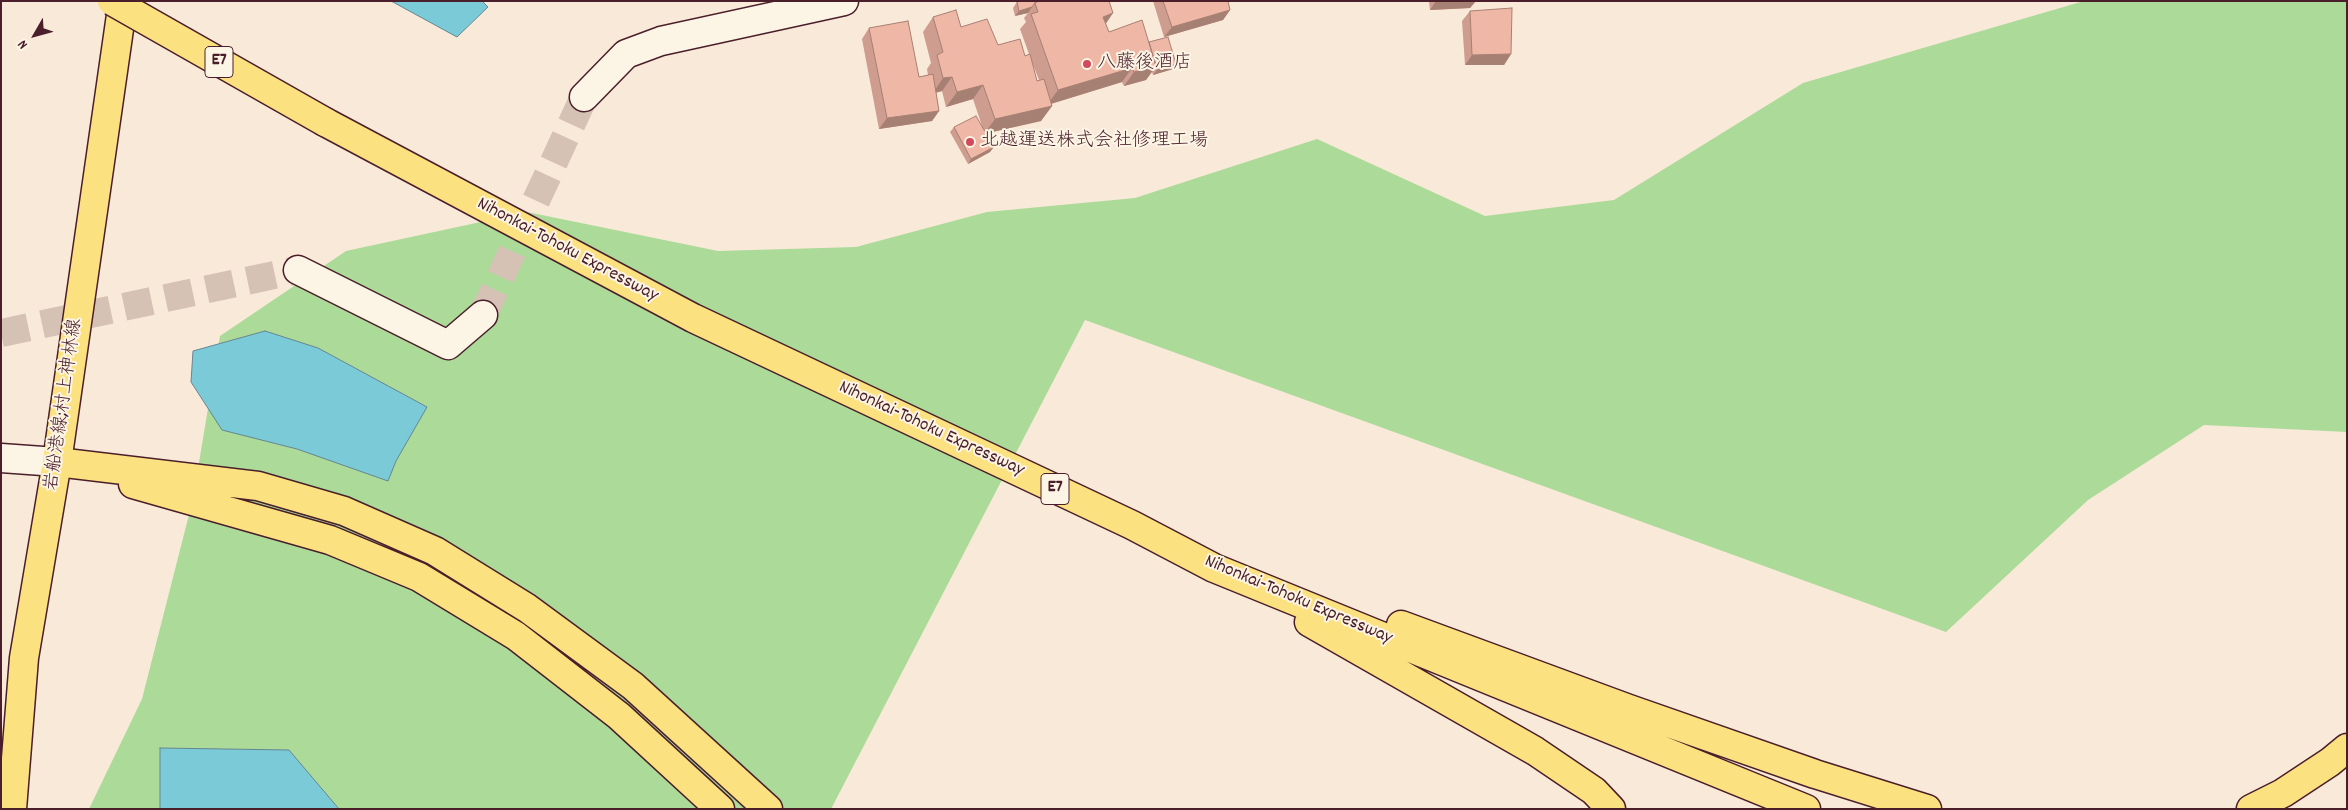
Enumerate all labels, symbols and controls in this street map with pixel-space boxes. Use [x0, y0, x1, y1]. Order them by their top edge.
north arrow [10, 10, 60, 60]
text: N [13, 35, 33, 53]
road number: E7 [205, 46, 233, 78]
place label: 八藤後酒店 [1097, 53, 1192, 75]
marker: 八藤後酒店 [1081, 58, 1093, 70]
place label: 北越運送株式会社修理工場 [980, 131, 1208, 153]
marker: 北越運送株式会社修理工場 [964, 136, 976, 148]
street label: Nihonkai-Tohoku Expressway [472, 194, 662, 308]
street label: 岩船港線;村上神林線 [42, 317, 88, 493]
street label: Nihonkai-Tohoku Expressway [835, 377, 1027, 483]
road number: E7 [1041, 474, 1069, 504]
street label: Nihonkai-Tohoku Expressway [1201, 551, 1395, 651]

